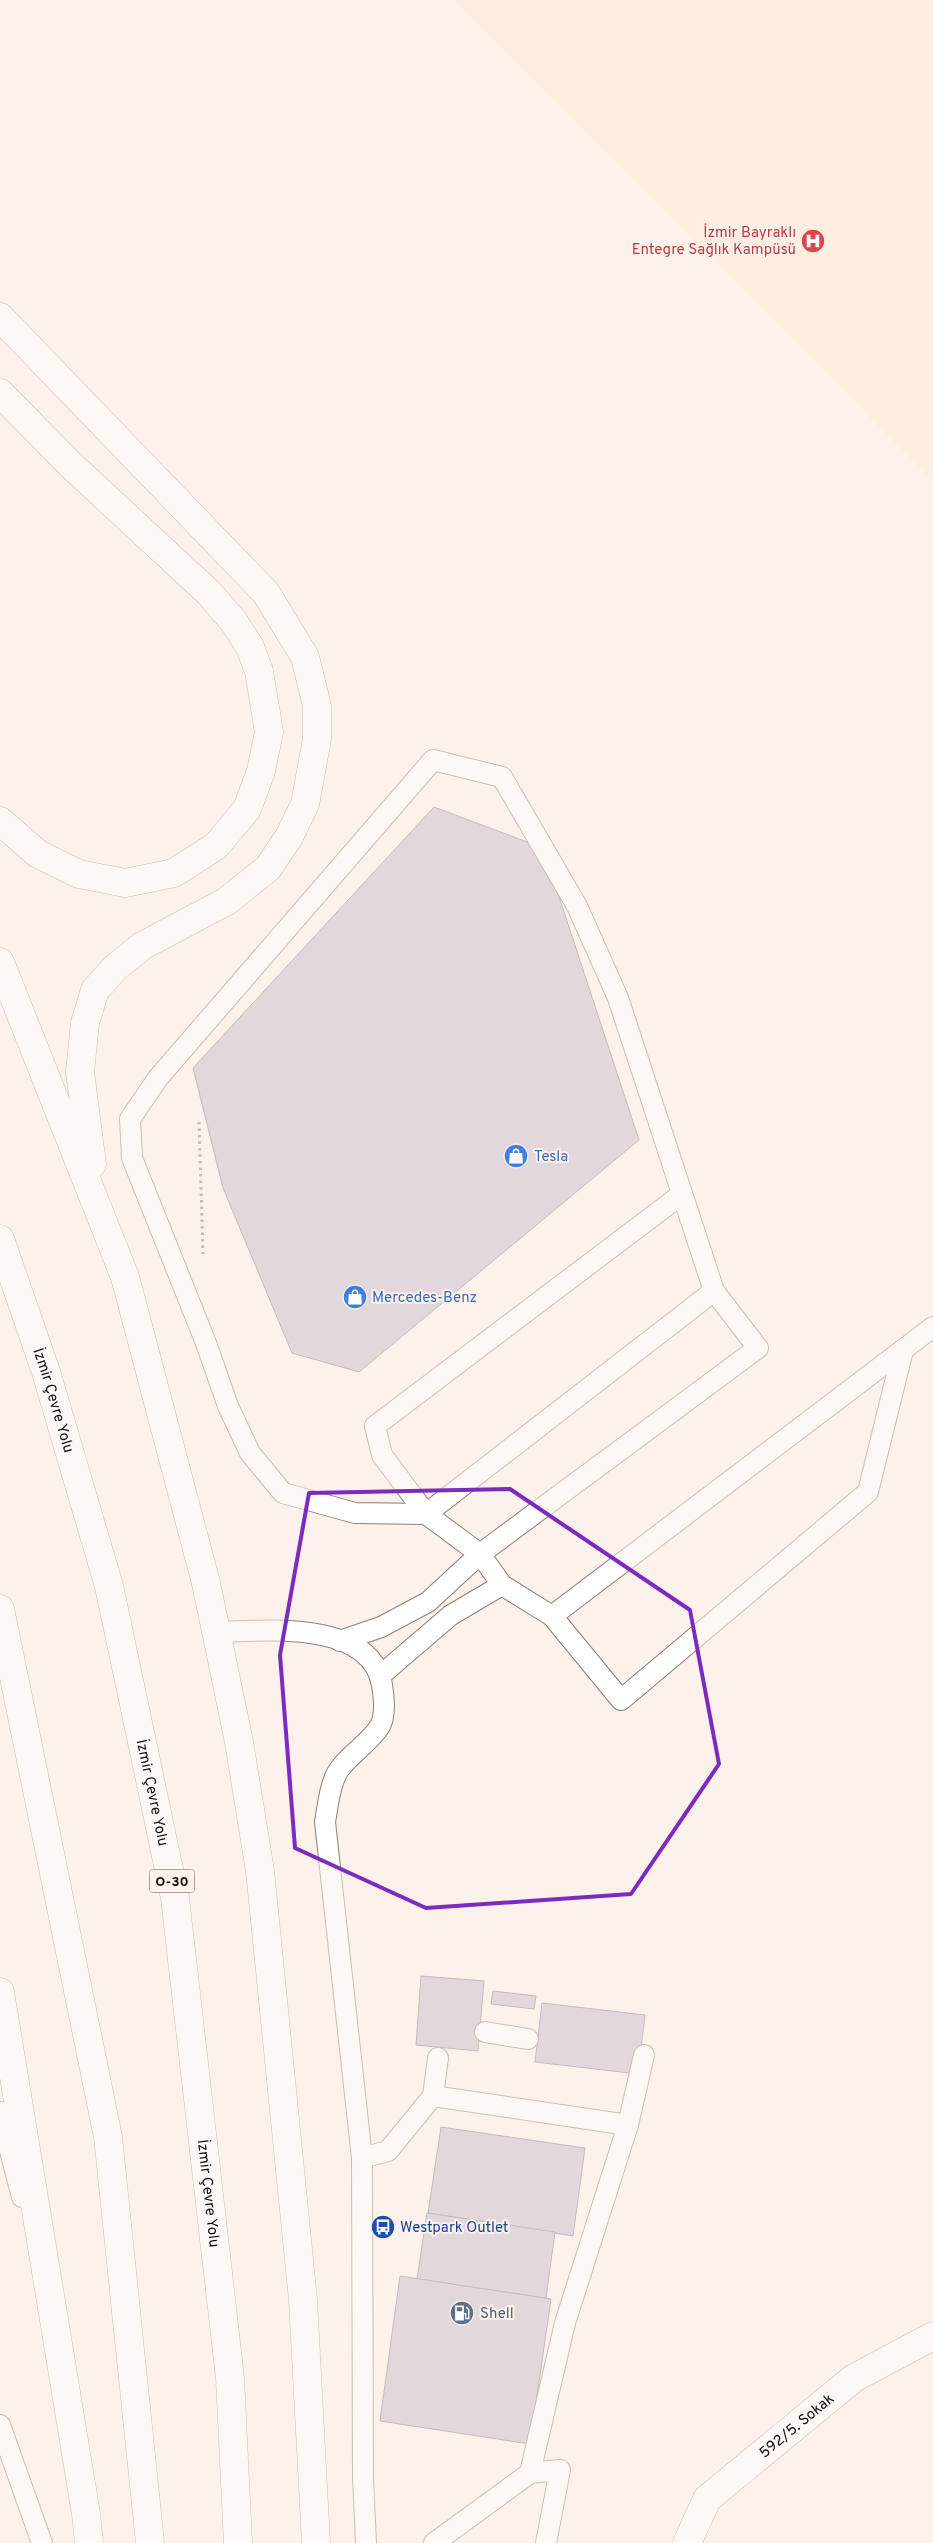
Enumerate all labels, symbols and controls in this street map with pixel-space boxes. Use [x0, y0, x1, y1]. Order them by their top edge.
place label: İzmir Bayraklı Entegre Sağlık Kampüsü [632, 223, 796, 260]
hospital icon: İzmir Bayraklı Entegre Sağlık Kampüsü [800, 228, 826, 254]
shop icon: Tesla [503, 1143, 529, 1169]
place label: Tesla [534, 1148, 568, 1167]
shop icon: Mercedes-Benz [342, 1284, 368, 1310]
place label: Mercedes-Benz [372, 1289, 477, 1308]
street label: İzmir Çevre Yolu [27, 1345, 77, 1455]
street label: İzmir Çevre Yolu [131, 1738, 172, 1848]
road number: O-30 [150, 1870, 194, 1892]
street label: İzmir Çevre Yolu [192, 2138, 223, 2249]
bus stop icon: Westpark Outlet [370, 2214, 396, 2240]
place label: Westpark Outlet [400, 2219, 508, 2238]
fuel station icon: Shell [449, 2300, 475, 2326]
place label: Shell [480, 2305, 514, 2324]
street label: 592/5. Sokak [756, 2390, 839, 2463]

